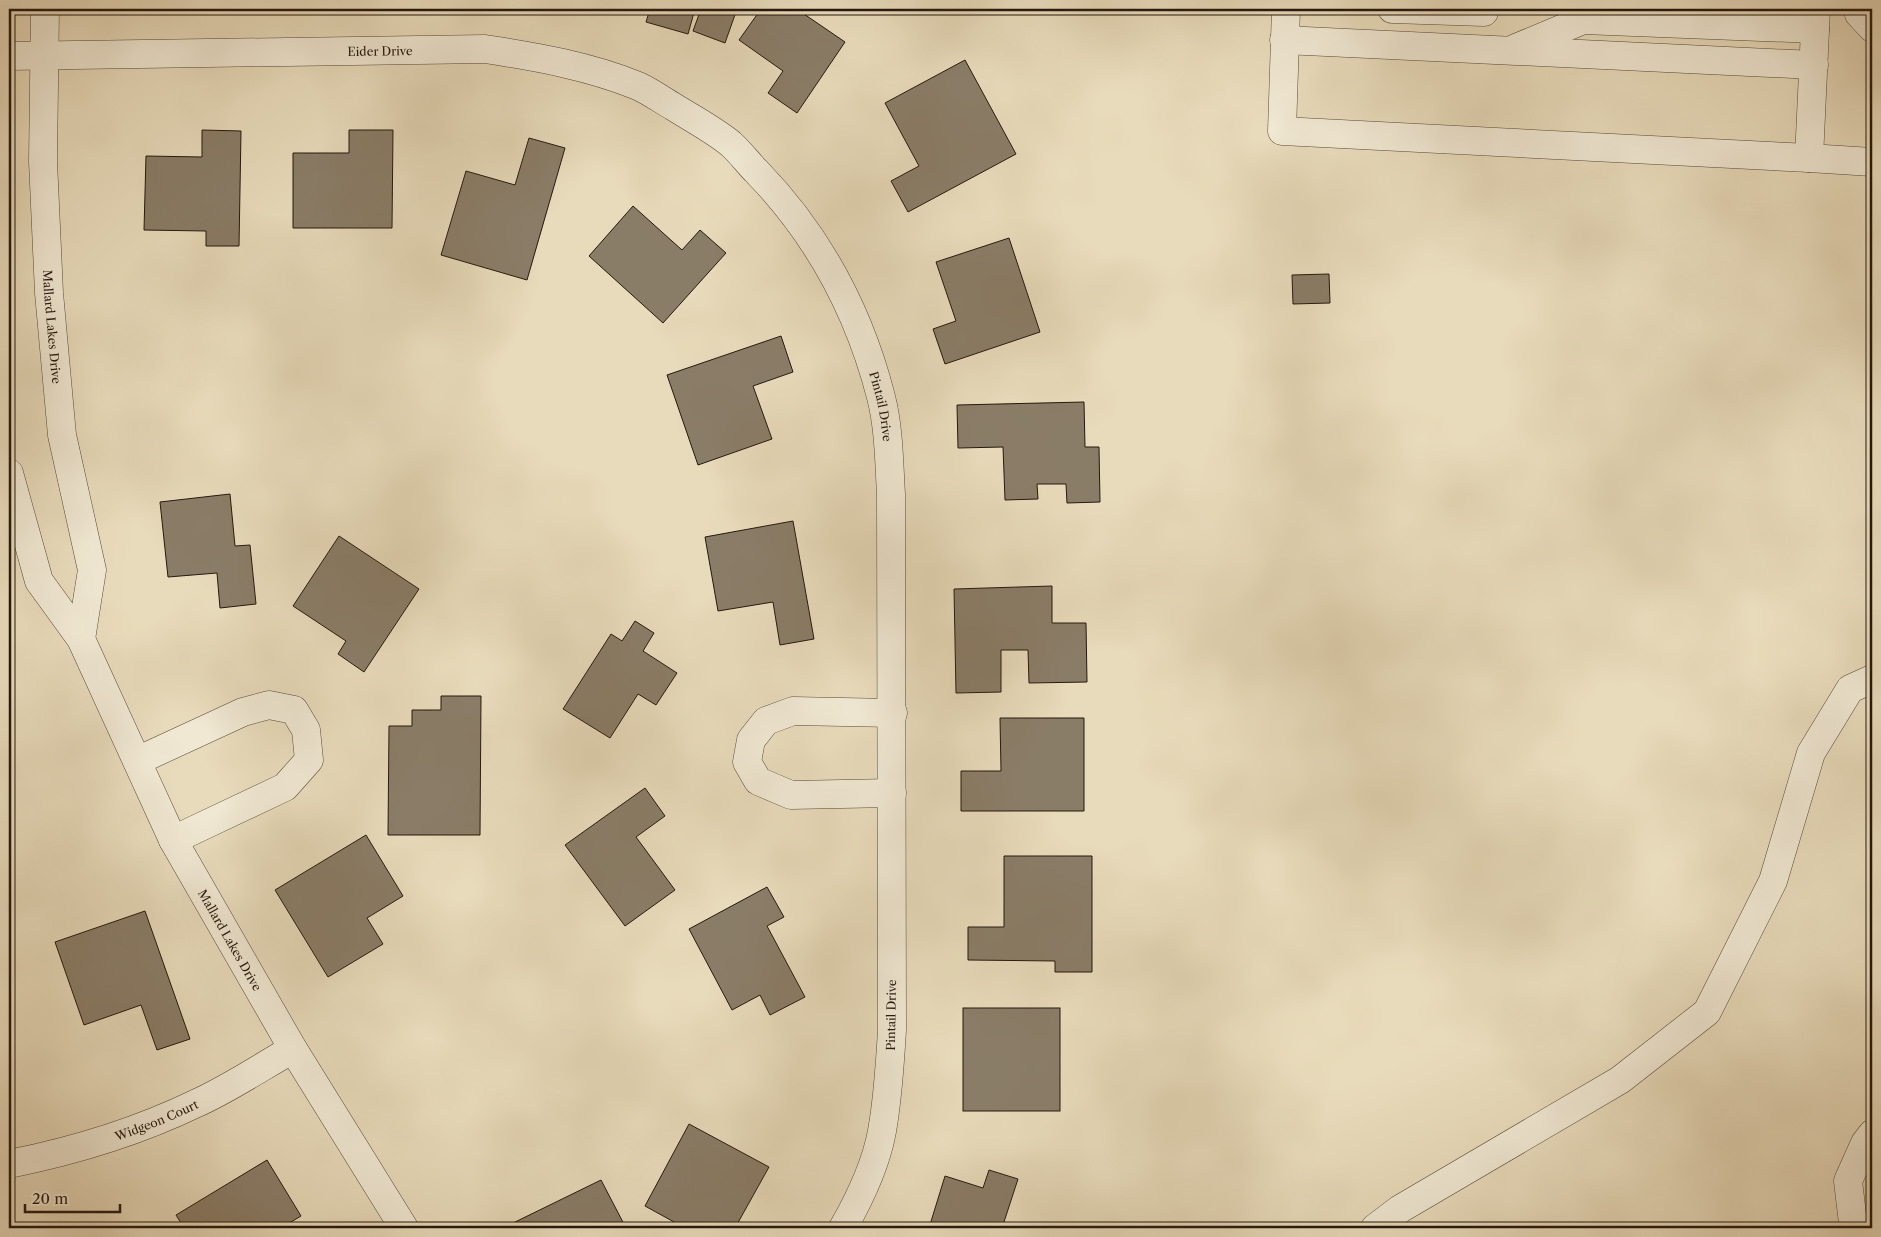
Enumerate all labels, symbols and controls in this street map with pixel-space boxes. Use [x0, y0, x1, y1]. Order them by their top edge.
street label: Eider Drive [347, 43, 413, 59]
street label: Mallard Lakes Drive [40, 269, 65, 385]
street label: Pintail Drive [867, 370, 895, 442]
street label: Mallard Lakes Drive [195, 887, 265, 994]
street label: Pintail Drive [883, 979, 899, 1051]
street label: Widgeon Court [112, 1096, 201, 1144]
scale bar [25, 1182, 120, 1214]
text: 20 m [32, 1189, 68, 1208]

